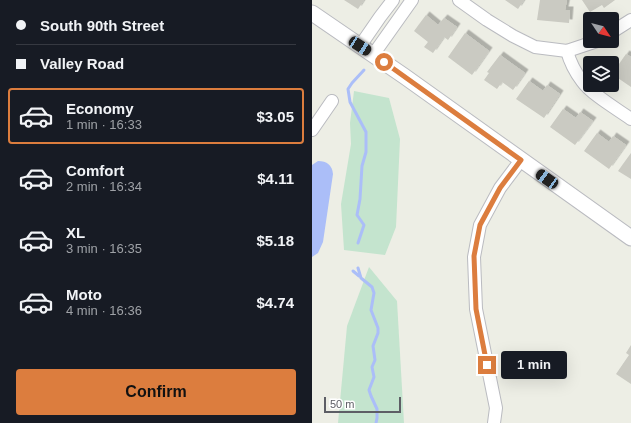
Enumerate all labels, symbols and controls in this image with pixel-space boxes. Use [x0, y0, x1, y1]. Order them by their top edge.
north arrow [583, 12, 619, 48]
map controls [583, 12, 619, 92]
text: South 90th Street [40, 17, 164, 34]
car [347, 34, 373, 58]
route start [375, 53, 393, 71]
text: Valley Road [40, 55, 124, 72]
button: layers [583, 56, 619, 92]
icon: car [18, 98, 54, 134]
text: Economy [66, 100, 134, 117]
text: $3.05 [256, 108, 294, 125]
text: 1 min · 16:33 [66, 117, 142, 132]
icon: car [18, 160, 54, 196]
text: Comfort [66, 162, 124, 179]
car [534, 167, 560, 191]
text: $4.11 [257, 170, 294, 187]
text: 2 min · 16:34 [66, 179, 142, 194]
icon: car [18, 222, 54, 258]
text: XL [66, 224, 85, 241]
text: $5.18 [256, 232, 294, 249]
text: 3 min · 16:35 [66, 241, 142, 256]
icon: car [18, 284, 54, 320]
text: Moto [66, 286, 102, 303]
text: $4.74 [256, 294, 294, 311]
text: 4 min · 16:36 [66, 303, 142, 318]
callout: 1 min [501, 351, 567, 379]
route end [478, 356, 496, 374]
text: 1 min [517, 357, 551, 372]
button: Confirm [16, 369, 296, 415]
scale bar [324, 395, 401, 414]
text: 50 m [330, 398, 354, 410]

